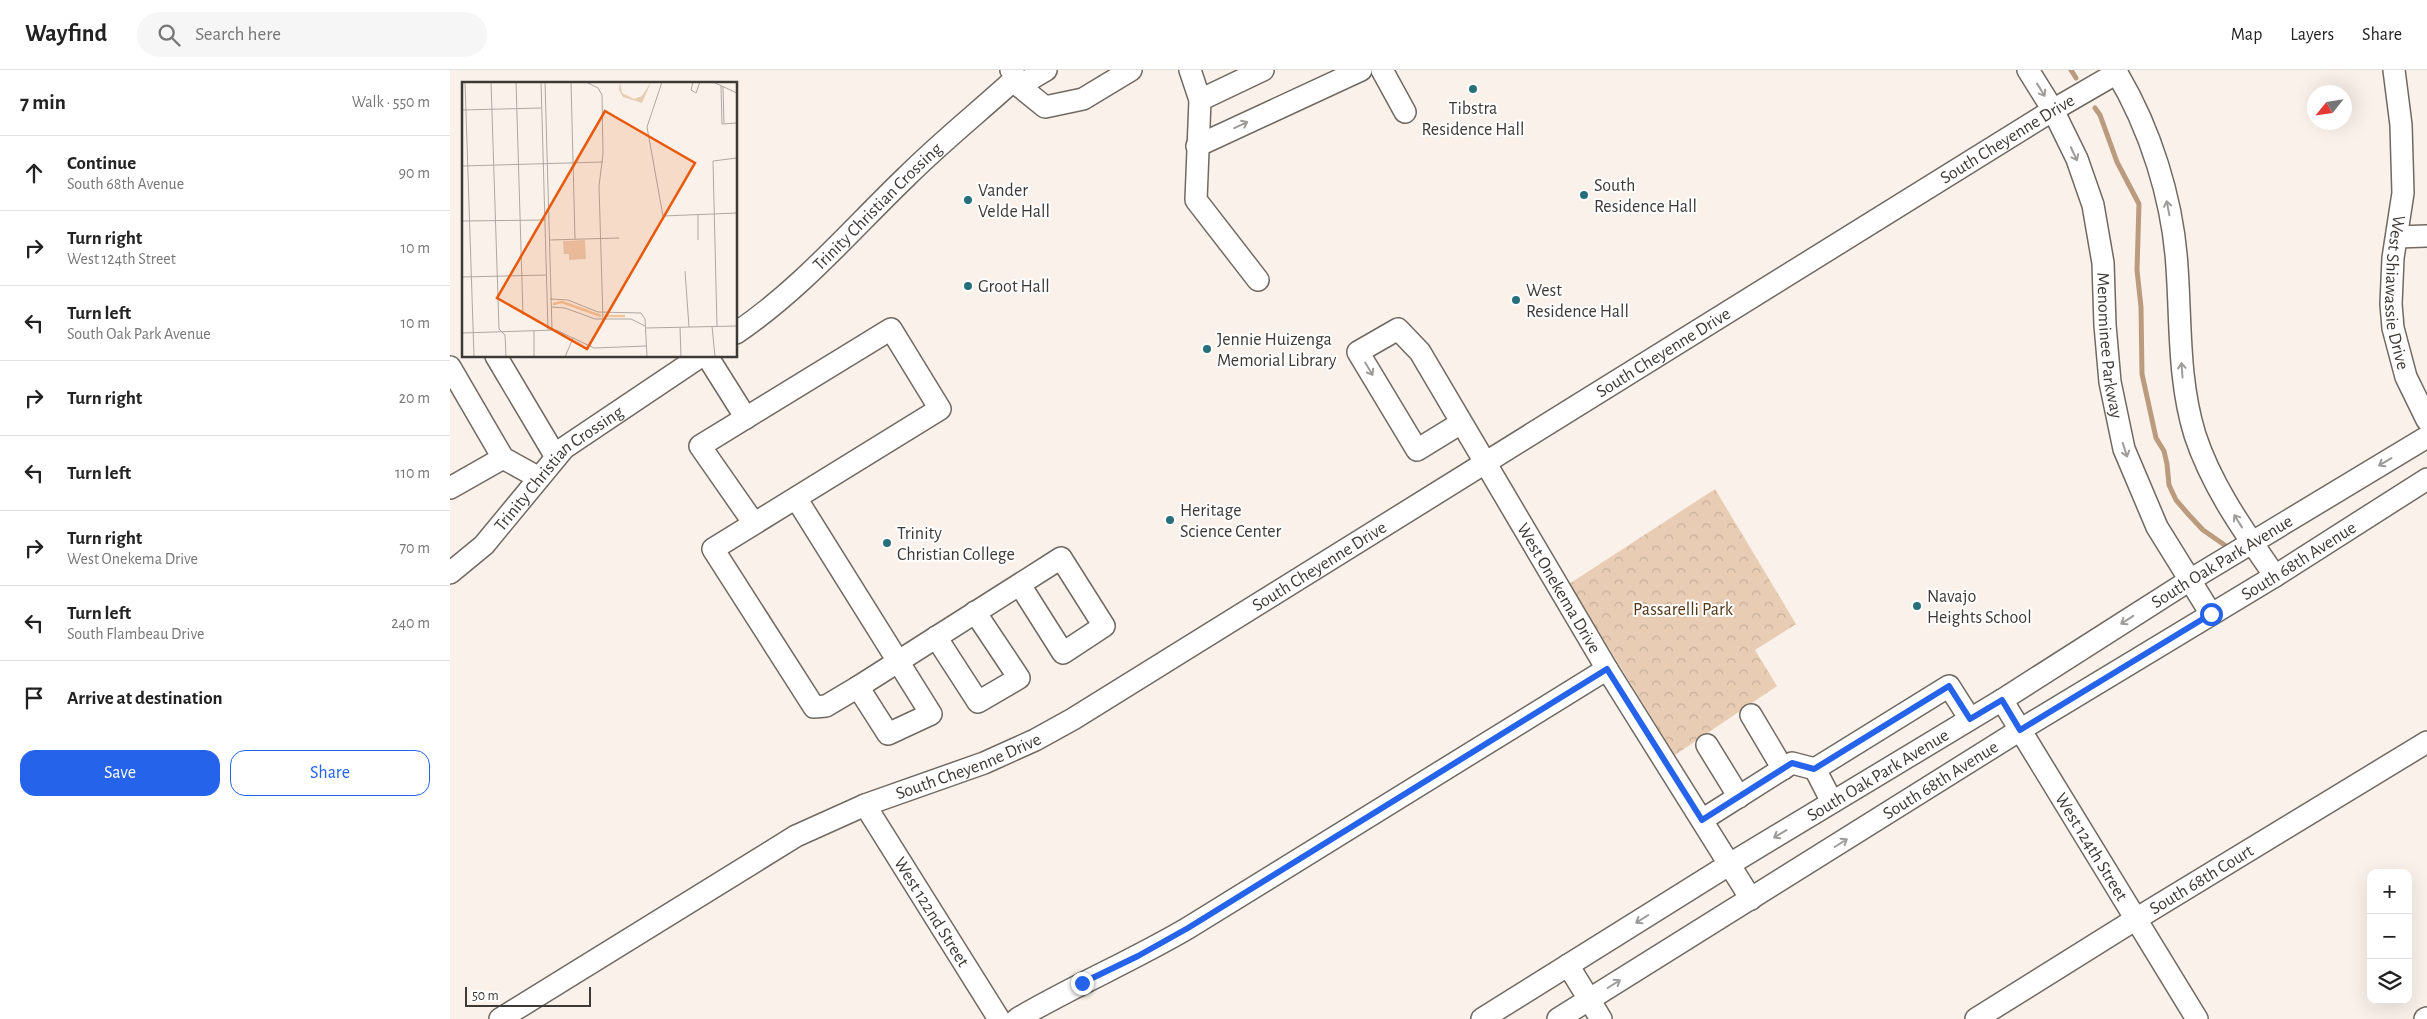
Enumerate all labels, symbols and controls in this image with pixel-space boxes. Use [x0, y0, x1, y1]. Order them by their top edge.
search box [137, 12, 487, 57]
icon: search [155, 21, 183, 49]
text: Wayfind [25, 22, 107, 46]
text: Search here [195, 25, 281, 44]
text: Map [2231, 26, 2262, 44]
text: Layers [2290, 26, 2334, 44]
text: Share [2362, 26, 2402, 44]
inset map [462, 82, 738, 358]
marker: Tibstra Residence Hall [1467, 83, 1479, 95]
one-way arrow [2035, 83, 2046, 97]
north arrow [2307, 85, 2352, 130]
street label: South Cheyenne Drive [1937, 91, 2078, 188]
text: 7 min [20, 92, 66, 113]
text: Walk · 550 m [352, 94, 430, 110]
place label: Tibstra Residence Hall [1422, 100, 1524, 139]
one-way arrow [1233, 120, 1248, 130]
street label: Trinity Christian Crossing [810, 140, 946, 274]
one-way arrow [2070, 146, 2080, 161]
text: Continue [67, 154, 136, 173]
icon: ahead [20, 159, 48, 187]
text: 90 m [399, 165, 430, 181]
text: South 68th Avenue [67, 176, 184, 192]
place label: South Residence Hall [1594, 177, 1697, 216]
place label: Vander Velde Hall [978, 182, 1050, 221]
marker: South Residence Hall [1578, 189, 1590, 201]
marker: Vander Velde Hall [962, 194, 974, 206]
one-way arrow [2163, 201, 2172, 217]
street label: West Shiawassie Drive [2381, 214, 2412, 372]
text: Turn right [67, 229, 142, 248]
icon: right [20, 234, 48, 262]
text: 10 m [401, 240, 430, 256]
text: West 124th Street [67, 251, 176, 267]
street label: Menominee Parkway [2093, 272, 2125, 420]
place label: Groot Hall [978, 278, 1050, 296]
marker: Groot Hall [962, 280, 974, 292]
place label: West Residence Hall [1526, 282, 1629, 321]
marker: West Residence Hall [1510, 294, 1522, 306]
text: Turn left [67, 304, 131, 323]
street label: South Cheyenne Drive [1593, 305, 1734, 401]
icon: left [20, 309, 48, 337]
text: 10 m [401, 315, 430, 331]
text: South Oak Park Avenue [67, 326, 211, 342]
place label: Jennie Huizenga Memorial Library [1217, 331, 1337, 370]
marker: Jennie Huizenga Memorial Library [1201, 343, 1213, 355]
one-way arrow [1364, 362, 1374, 376]
one-way arrow [2178, 362, 2187, 378]
icon: right [20, 384, 48, 412]
text: Turn right [67, 389, 142, 408]
text: 20 m [399, 390, 430, 406]
street label: Trinity Christian Crossing [491, 403, 627, 535]
one-way arrow [2121, 442, 2130, 457]
one-way arrow [2379, 457, 2393, 467]
icon: left [20, 459, 48, 487]
text: Turn left [67, 464, 131, 483]
text: 110 m [395, 465, 430, 481]
place label: Heritage Science Center [1180, 502, 1282, 541]
street label: South Oak Park Avenue [2149, 512, 2296, 612]
marker: Heritage Science Center [1164, 514, 1176, 526]
one-way arrow [2233, 514, 2243, 528]
street label: South Cheyenne Drive [1249, 519, 1390, 615]
street label: South 68th Avenue [2239, 519, 2360, 604]
street label: West Onekema Drive [1513, 520, 1604, 657]
place label: Trinity Christian College [897, 525, 1015, 564]
text: Turn right [67, 529, 142, 548]
icon: right [20, 534, 48, 562]
marker: Trinity Christian College [881, 537, 893, 549]
text: 70 m [399, 540, 430, 556]
text: West Onekema Drive [67, 551, 198, 567]
place label: Navajo Heights School [1927, 588, 2032, 627]
marker: Navajo Heights School [1911, 600, 1923, 612]
park label: Passarelli Park [1633, 601, 1734, 619]
route start [2200, 603, 2223, 626]
text: Turn left [67, 604, 131, 623]
icon: left [20, 609, 48, 637]
text: 240 m [391, 615, 430, 631]
one-way arrow [2121, 615, 2135, 625]
text: South Flambeau Drive [67, 626, 204, 642]
icon: arrive [20, 684, 48, 712]
text: Arrive at destination [67, 689, 223, 708]
street label: South Oak Park Avenue [1804, 726, 1952, 825]
street label: South Cheyenne Drive [894, 730, 1045, 803]
street label: South 68th Avenue [1880, 738, 2002, 823]
button: Save [20, 750, 220, 796]
button: Share [230, 750, 430, 796]
street label: West 124th Street [2051, 790, 2131, 904]
one-way arrow [1774, 829, 1788, 839]
one-way arrow [1834, 837, 1848, 848]
street label: South 68th Court [2147, 842, 2257, 918]
street label: West 122nd Street [890, 854, 972, 971]
map controls [2367, 869, 2412, 1004]
button: + [2367, 869, 2412, 914]
one-way arrow [1636, 914, 1650, 924]
button: − [2367, 914, 2412, 959]
button: layers [2367, 959, 2412, 1004]
route end [1071, 972, 1094, 995]
one-way arrow [1607, 979, 1621, 989]
scale bar [465, 984, 591, 1007]
text: 50 m [472, 989, 499, 1003]

